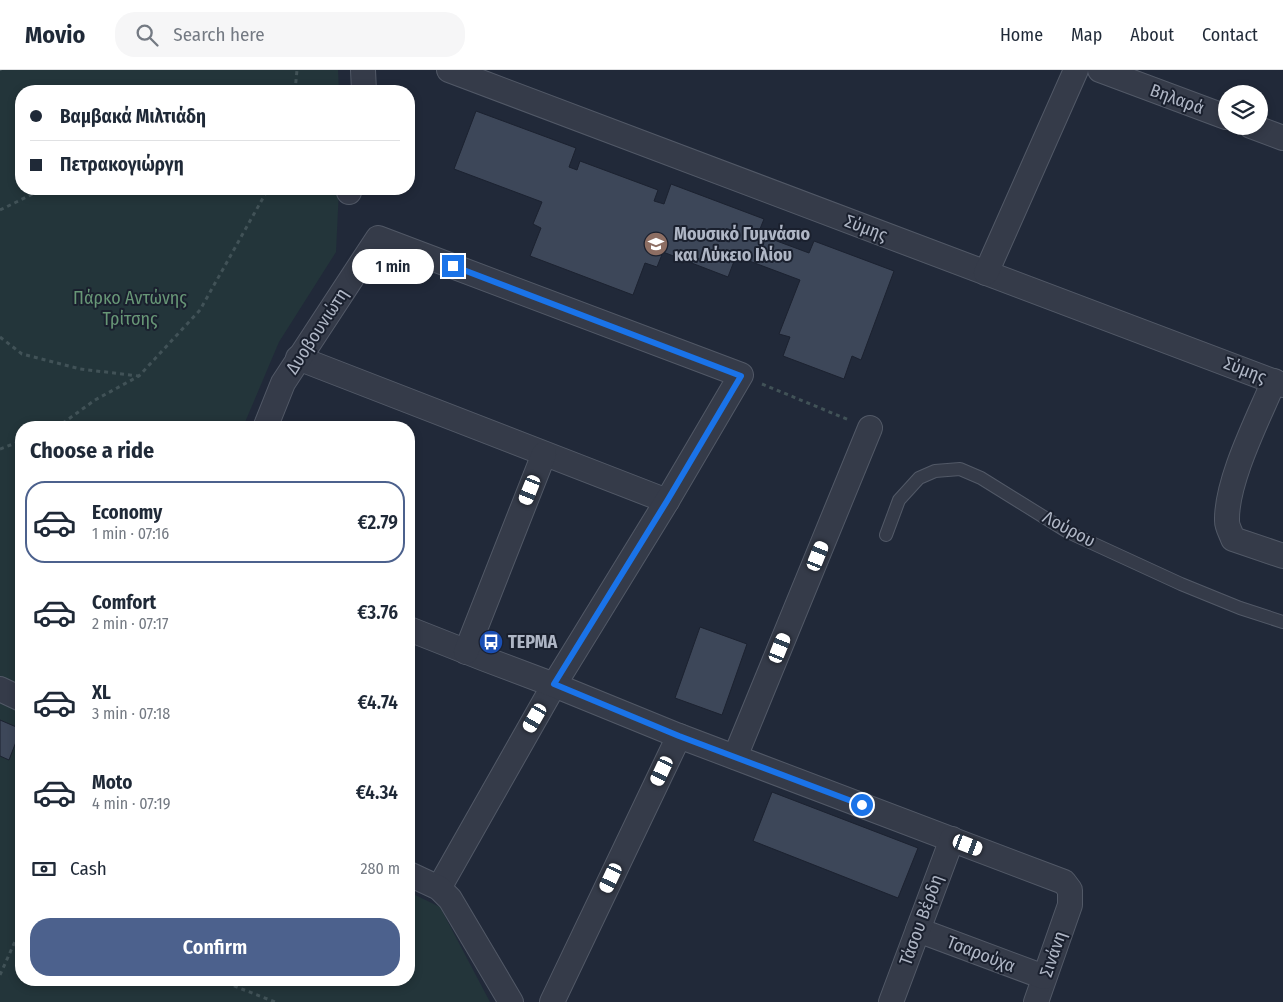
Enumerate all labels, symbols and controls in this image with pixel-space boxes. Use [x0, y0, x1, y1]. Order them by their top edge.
search box [115, 12, 465, 57]
text: Movio [25, 21, 85, 49]
icon: search [133, 21, 161, 49]
text: Search here [173, 23, 265, 46]
text: Home [1000, 24, 1043, 46]
text: Map [1071, 24, 1102, 46]
text: About [1130, 24, 1174, 46]
text: Contact [1202, 24, 1258, 46]
street label: Βηλαρά [1147, 79, 1207, 119]
map controls [1218, 85, 1268, 135]
button: layers [1218, 85, 1268, 135]
text: Βαμβακά Μιλτιάδη [60, 105, 206, 128]
text: Πετρακογιώργη [60, 153, 184, 176]
street label: Σύμης [842, 210, 891, 246]
place label: Μουσικό Γυμνάσιο και Λύκειο Ιλίου [674, 223, 811, 266]
school or university icon: Μουσικό Γυμνάσιο και Λύκειο Ιλίου [643, 231, 669, 257]
callout: 1 min [353, 248, 436, 284]
route end [442, 255, 464, 277]
text: 1 min [376, 257, 410, 276]
street label: Δυοβουνιώτη [281, 284, 353, 378]
park label: Πάρκο Αντώνης Τρίτσης [73, 287, 187, 330]
street label: Σύμης [1221, 352, 1270, 388]
text: Choose a ride [30, 437, 154, 464]
car [517, 473, 542, 507]
icon: car [32, 500, 77, 545]
text: Economy [92, 501, 162, 524]
street label: Λούρου [1039, 506, 1099, 552]
text: €2.79 [358, 511, 398, 534]
text: 1 min · 07:16 [92, 524, 169, 543]
car [805, 539, 830, 573]
icon: car [32, 590, 77, 635]
text: Comfort [92, 591, 156, 614]
text: €3.76 [357, 601, 398, 624]
text: 2 min · 07:17 [92, 614, 168, 633]
bus stop icon: ΤΕΡΜΑ [478, 629, 504, 655]
place label: ΤΕΡΜΑ [508, 631, 558, 653]
car [767, 631, 792, 665]
icon: car [32, 680, 77, 725]
text: XL [92, 681, 111, 704]
text: €4.74 [358, 691, 398, 714]
car [521, 701, 548, 735]
text: 3 min · 07:18 [92, 704, 170, 723]
car [648, 754, 675, 788]
icon: car [32, 770, 77, 815]
text: Moto [92, 771, 132, 794]
text: €4.34 [356, 781, 398, 804]
text: 4 min · 07:19 [92, 794, 170, 813]
route start [851, 794, 873, 816]
car [951, 833, 984, 857]
icon: cash [30, 855, 58, 883]
text: Cash [70, 857, 107, 880]
text: 280 m [361, 859, 400, 878]
car [597, 861, 624, 895]
street label: Τάσου Βέρδη [894, 872, 948, 968]
button: Confirm [30, 918, 400, 976]
street label: Σινάνη [1035, 928, 1071, 980]
street label: Τσαρούχα [944, 931, 1018, 977]

